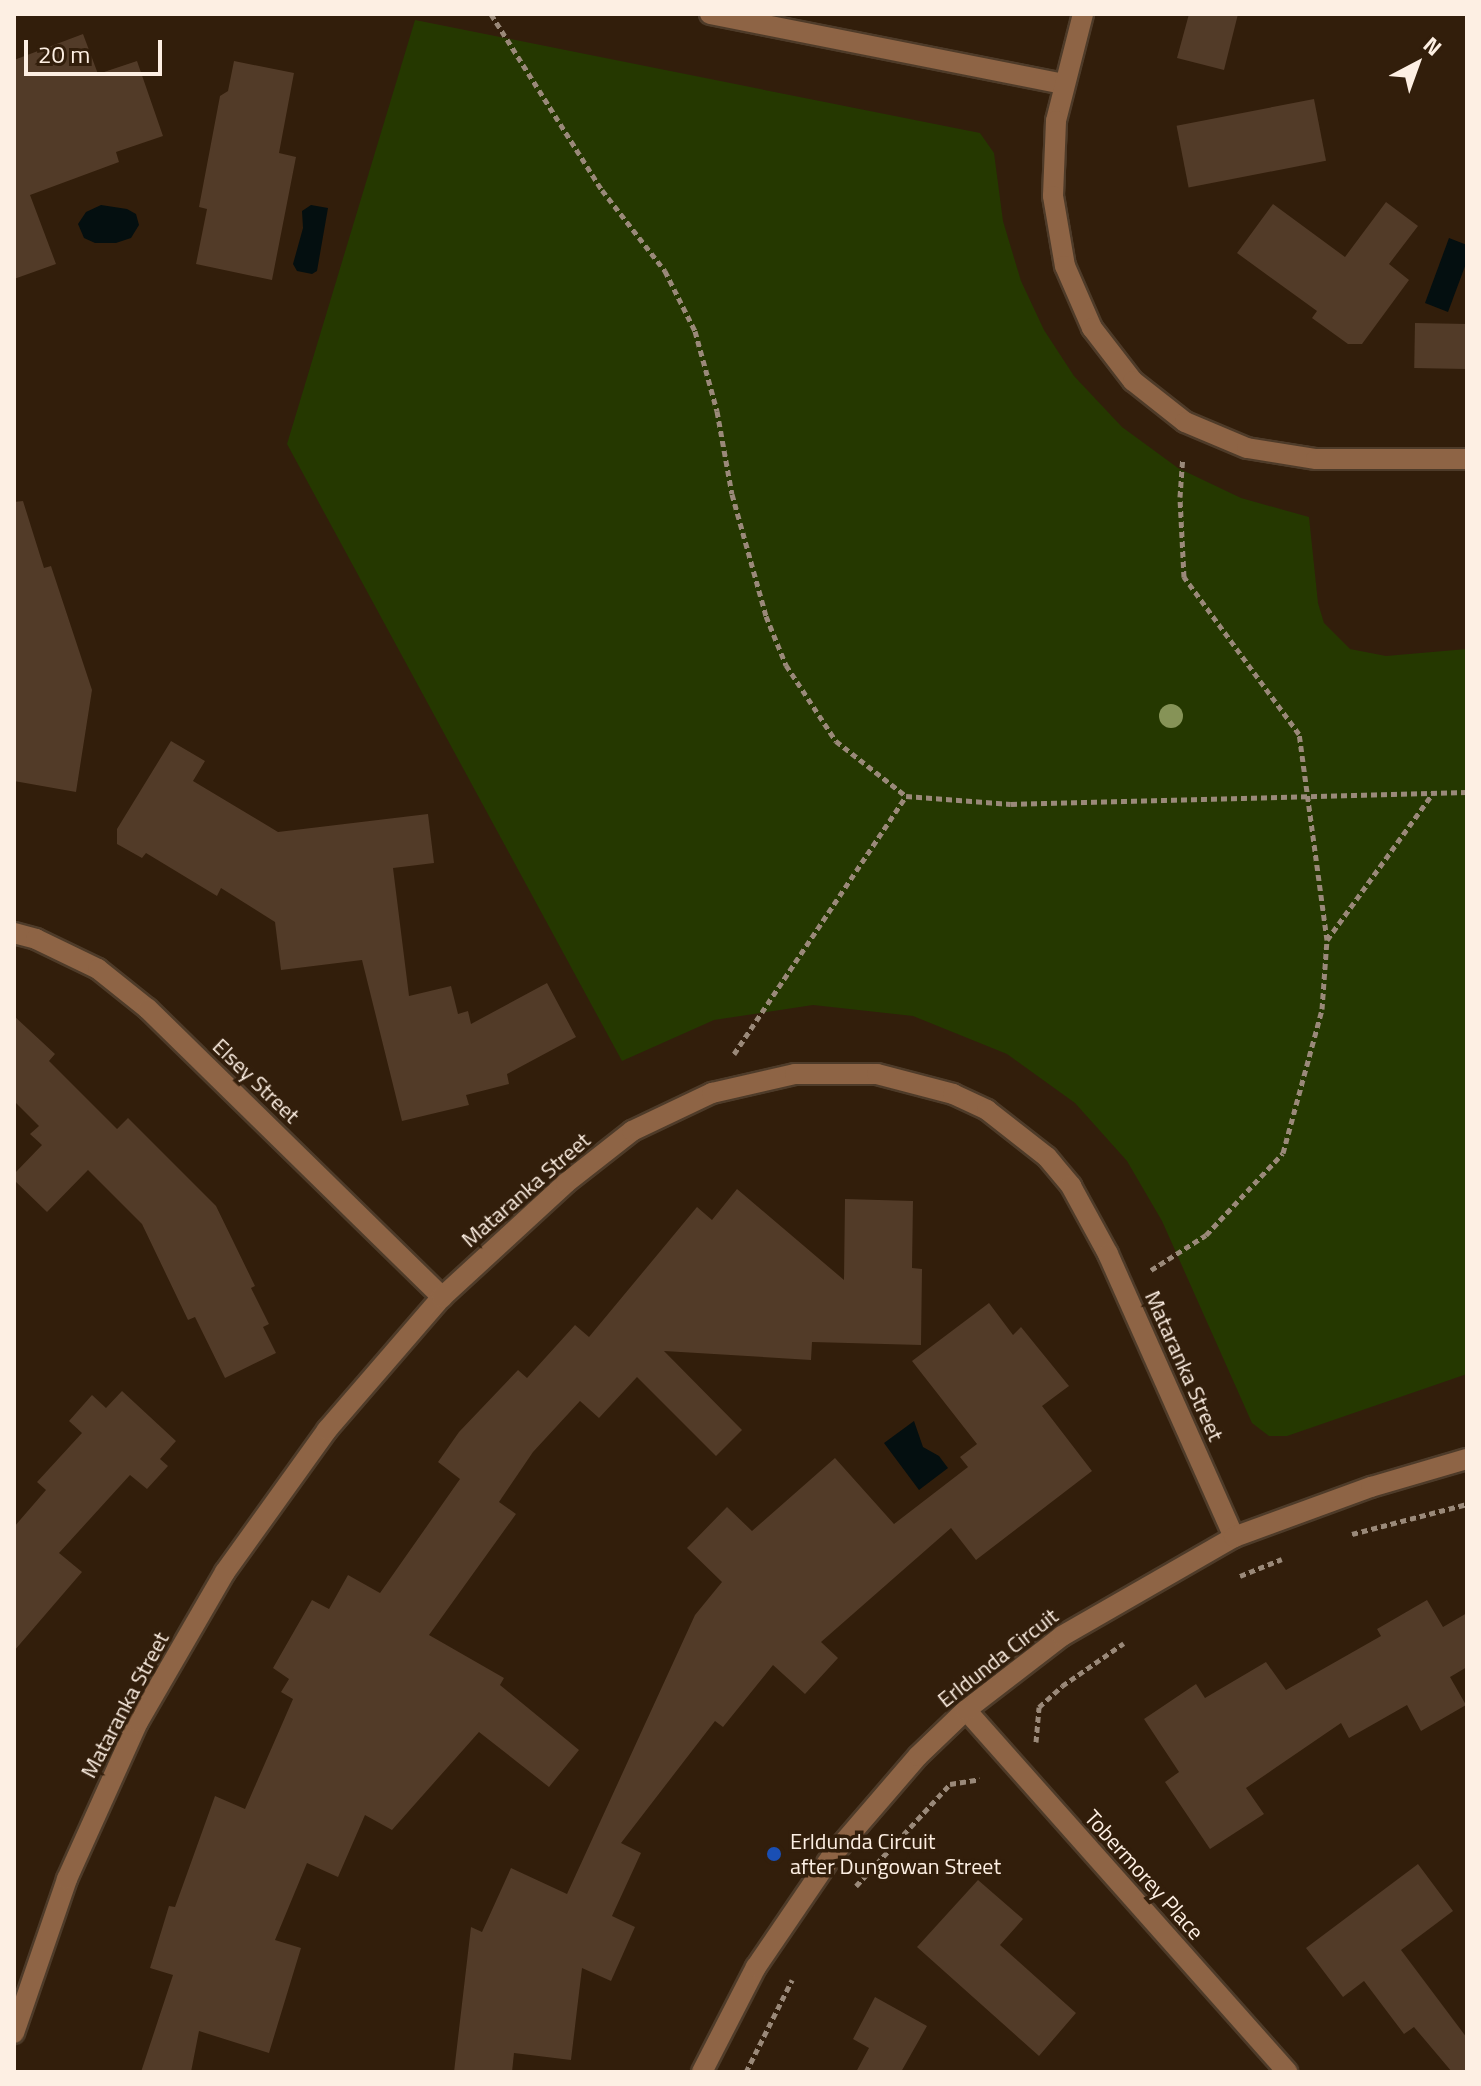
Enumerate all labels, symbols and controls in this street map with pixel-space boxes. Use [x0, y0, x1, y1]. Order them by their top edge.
scale bar [28, 24, 166, 74]
north arrow [1377, 24, 1457, 104]
text: N [1416, 28, 1450, 64]
text: 20 m [38, 36, 90, 72]
street label: Elsey Street [207, 1033, 305, 1129]
street label: Mataranka Street [456, 1127, 596, 1253]
street label: Mataranka Street [1139, 1287, 1229, 1445]
street label: Erldunda Circuit [933, 1603, 1063, 1713]
street label: Mataranka Street [75, 1627, 175, 1783]
street label: Tobermorey Place [1079, 1805, 1209, 1945]
place label: Erldunda Circuit after Dungowan Street [790, 1828, 1001, 1880]
marker: Erldunda Circuit after Dungowan Street [765, 1845, 783, 1863]

